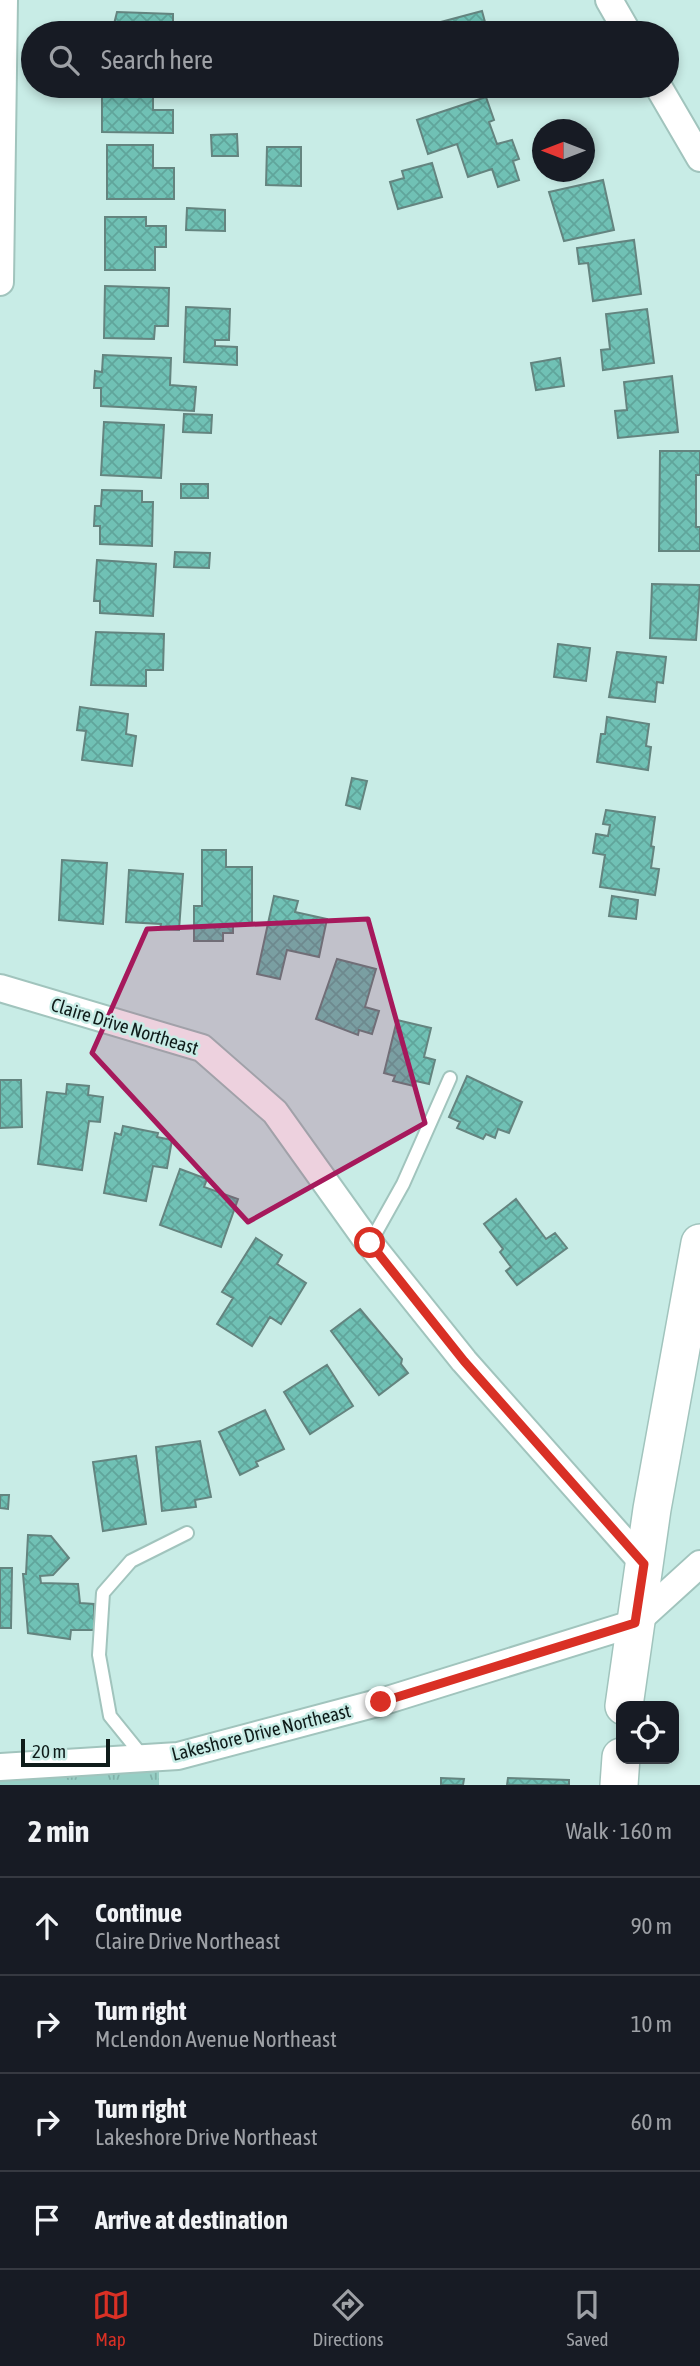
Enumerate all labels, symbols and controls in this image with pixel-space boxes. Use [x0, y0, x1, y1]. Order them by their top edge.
search box [21, 21, 679, 98]
icon: search [45, 41, 83, 79]
text: Search here [101, 45, 213, 75]
north arrow [532, 119, 595, 182]
street label: Claire Drive Northeast [49, 993, 201, 1059]
route start [354, 1227, 385, 1258]
route end [365, 1686, 396, 1717]
street label: Lakeshore Drive Northeast [169, 1699, 353, 1765]
map controls [616, 1701, 679, 1764]
button: locate [616, 1701, 679, 1764]
scale bar [21, 1736, 110, 1768]
text: 20 m [32, 1740, 66, 1762]
text: 2 min [28, 1814, 89, 1848]
text: Walk · 160 m [566, 1818, 672, 1844]
text: Continue [95, 1898, 182, 1928]
icon: ahead [28, 1907, 66, 1945]
text: 90 m [631, 1913, 672, 1939]
text: Claire Drive Northeast [95, 1928, 280, 1954]
text: Turn right [95, 1996, 186, 2026]
icon: right [28, 2005, 66, 2043]
text: 10 m [631, 2011, 672, 2037]
text: McLendon Avenue Northeast [95, 2026, 337, 2052]
text: Turn right [95, 2094, 186, 2124]
icon: right [28, 2103, 66, 2141]
text: 60 m [631, 2109, 672, 2135]
text: Lakeshore Drive Northeast [95, 2124, 318, 2150]
icon: arrive [28, 2201, 66, 2239]
text: Arrive at destination [95, 2205, 288, 2235]
tab: Map [92, 2286, 130, 2350]
tab: Directions [313, 2286, 383, 2350]
tab: Saved [566, 2286, 608, 2350]

